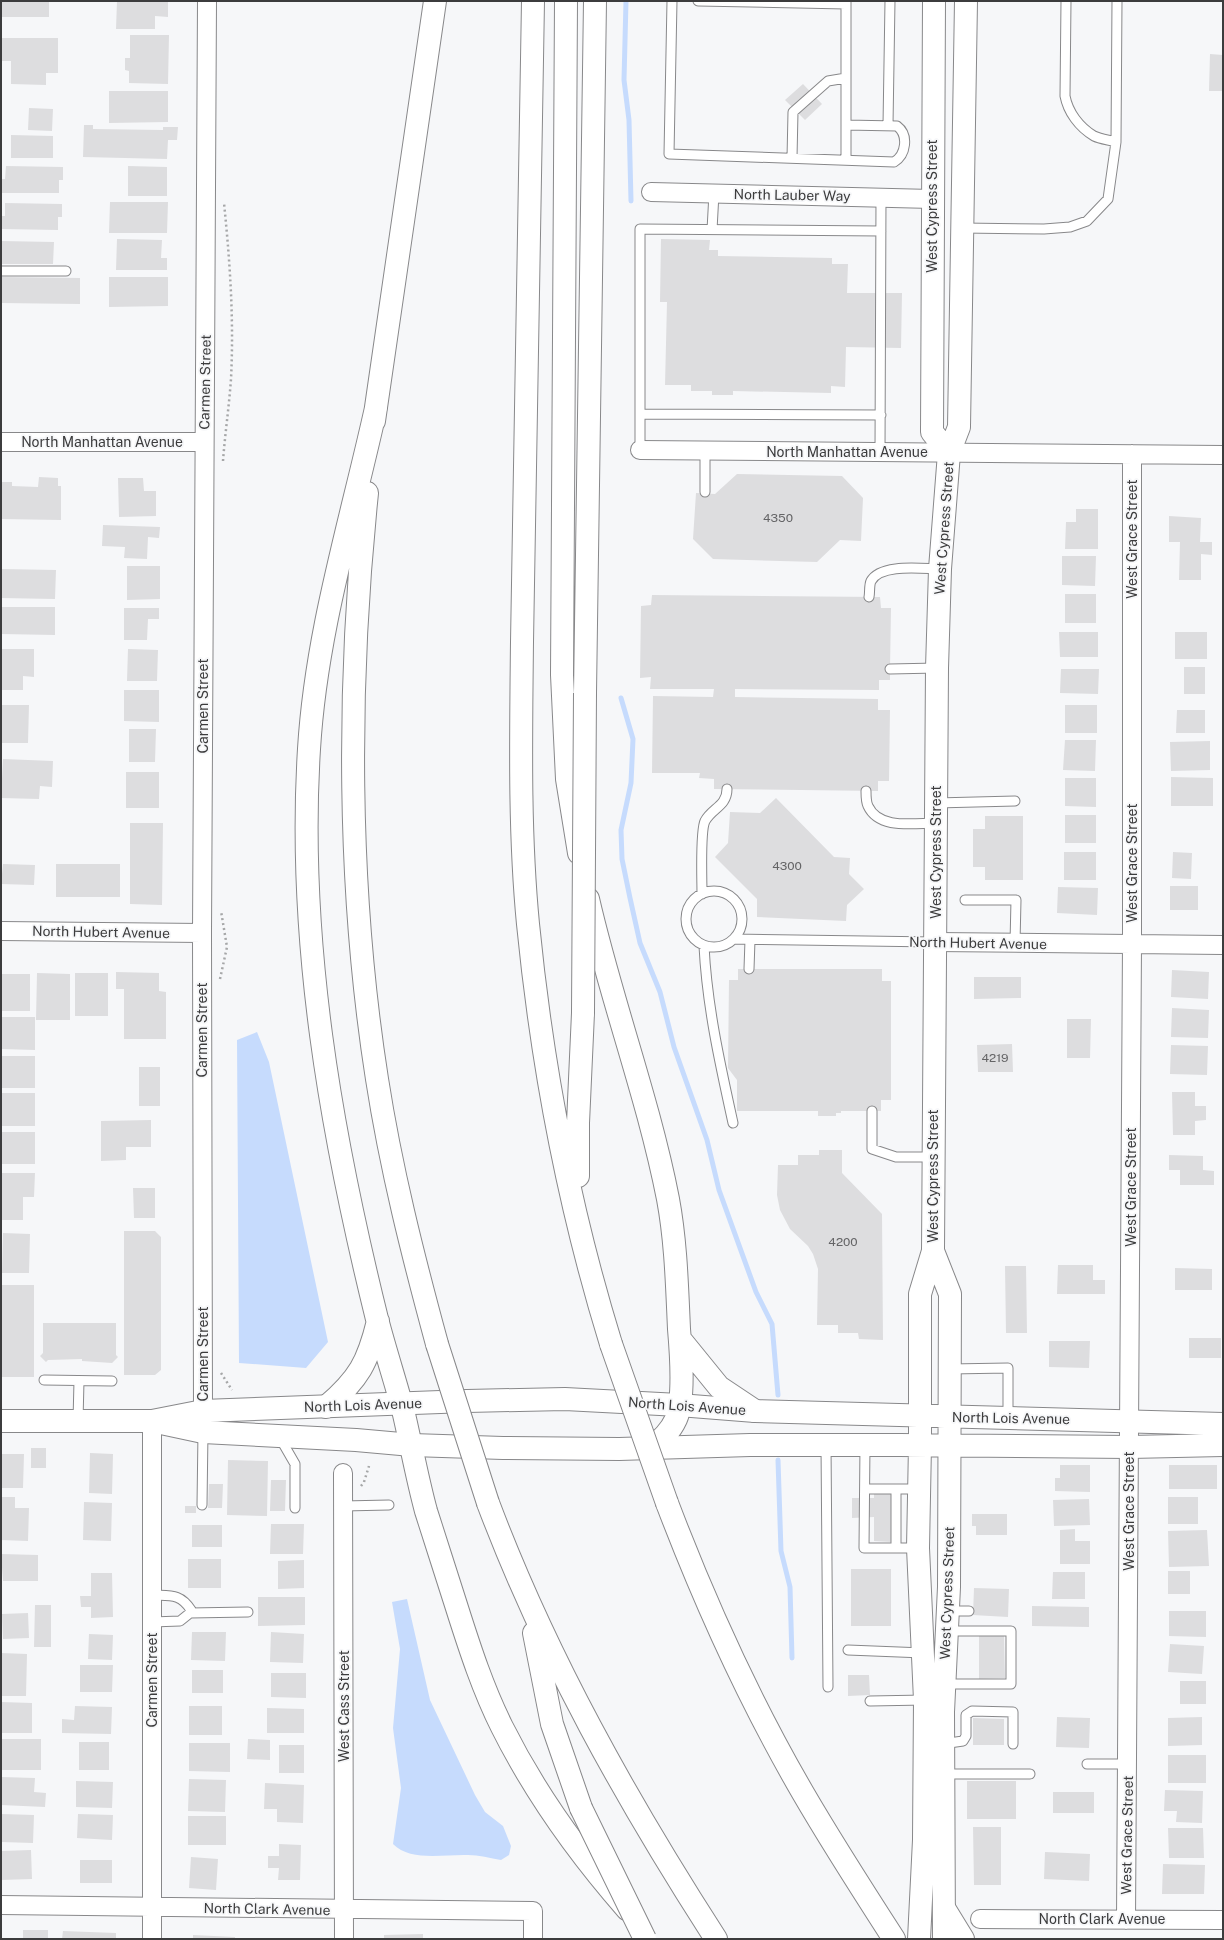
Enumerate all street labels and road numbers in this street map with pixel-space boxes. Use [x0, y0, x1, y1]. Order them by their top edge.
street label: West Cypress Street [924, 139, 940, 273]
street label: North Lauber Way [733, 186, 851, 204]
street label: Carmen Street [196, 334, 214, 430]
street label: North Manhattan Avenue [21, 434, 183, 450]
street label: North Manhattan Avenue [766, 444, 928, 460]
street label: West Cypress Street [931, 461, 957, 595]
street label: West Grace Street [1124, 479, 1140, 599]
street label: Carmen Street [195, 658, 211, 754]
street label: West Cypress Street [928, 785, 944, 919]
street label: West Grace Street [1124, 803, 1140, 923]
street label: North Hubert Avenue [32, 923, 170, 941]
street label: North Hubert Avenue [909, 934, 1047, 952]
street label: Carmen Street [194, 982, 210, 1078]
street label: West Cypress Street [925, 1109, 941, 1243]
street label: West Grace Street [1123, 1127, 1139, 1247]
street label: Carmen Street [195, 1306, 211, 1402]
street label: North Lois Avenue [627, 1394, 747, 1418]
street label: North Lois Avenue [304, 1395, 422, 1415]
street label: North Lois Avenue [952, 1409, 1070, 1427]
street label: West Grace Street [1121, 1451, 1137, 1571]
street label: West Cypress Street [937, 1526, 957, 1660]
street label: Carmen Street [144, 1632, 160, 1728]
street label: West Cass Street [336, 1650, 352, 1762]
street label: West Grace Street [1118, 1775, 1136, 1895]
street label: North Clark Avenue [203, 1900, 331, 1918]
street label: North Clark Avenue [1039, 1911, 1166, 1927]

